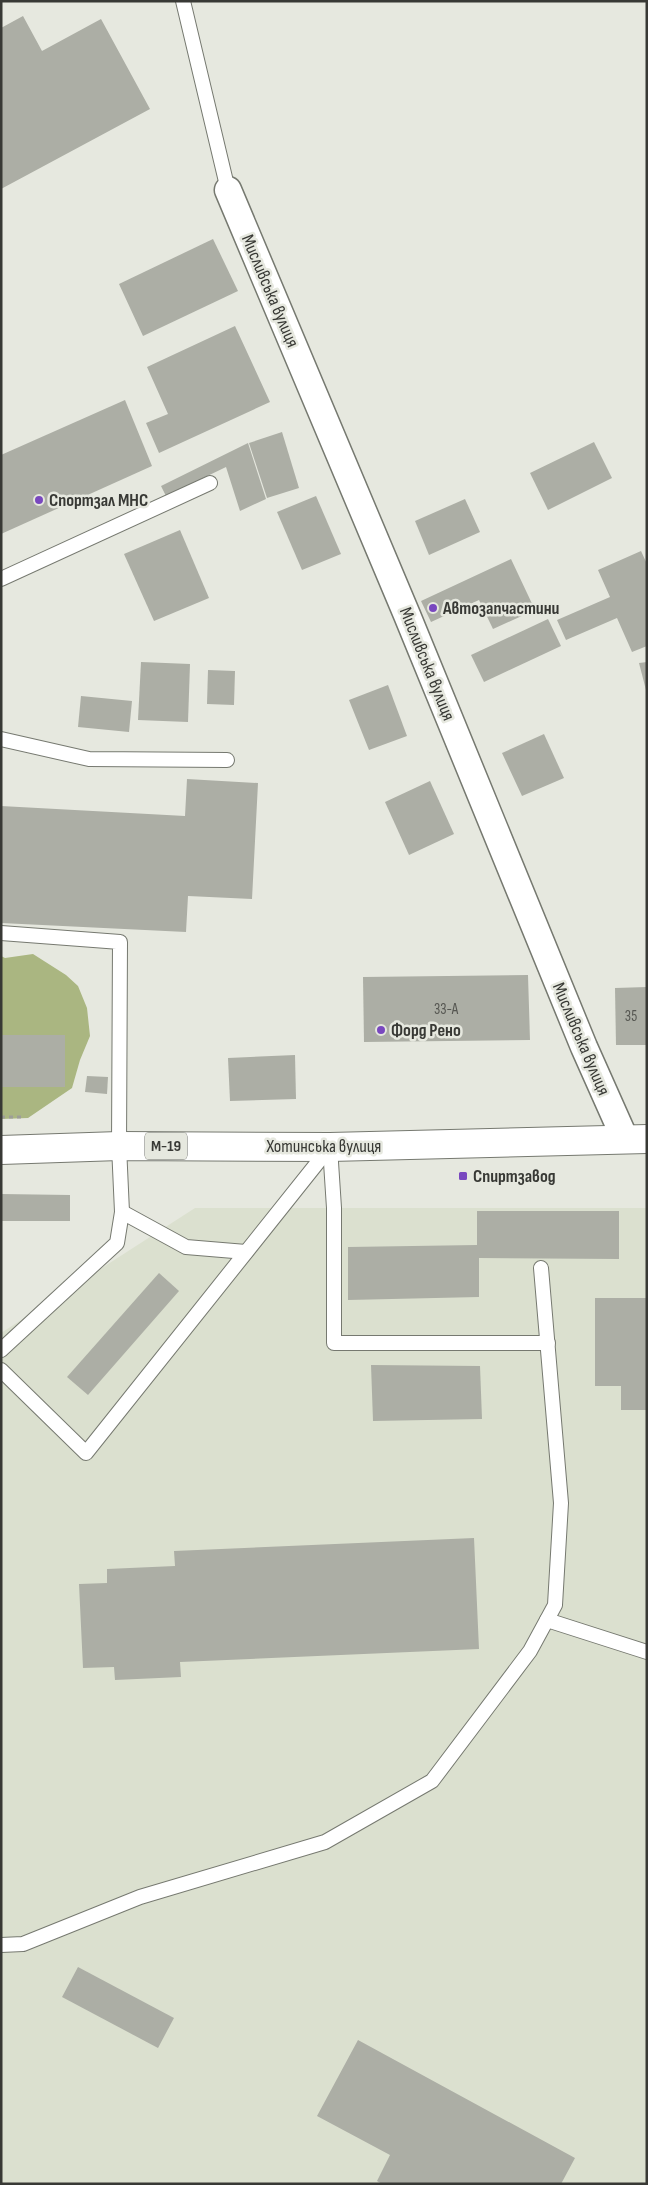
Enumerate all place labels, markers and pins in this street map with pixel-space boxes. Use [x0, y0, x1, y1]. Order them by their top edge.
place label: Спортзал МНС [49, 490, 148, 511]
marker: Спортзал МНС [33, 494, 45, 506]
place label: Автозапчастини [442, 598, 560, 619]
marker: Автозапчастини [427, 602, 439, 614]
place label: Форд Рено [391, 1020, 461, 1041]
marker: Форд Рено [375, 1024, 387, 1036]
place label: Спиртзавод [473, 1166, 556, 1187]
marker: Спиртзавод [457, 1170, 469, 1182]

